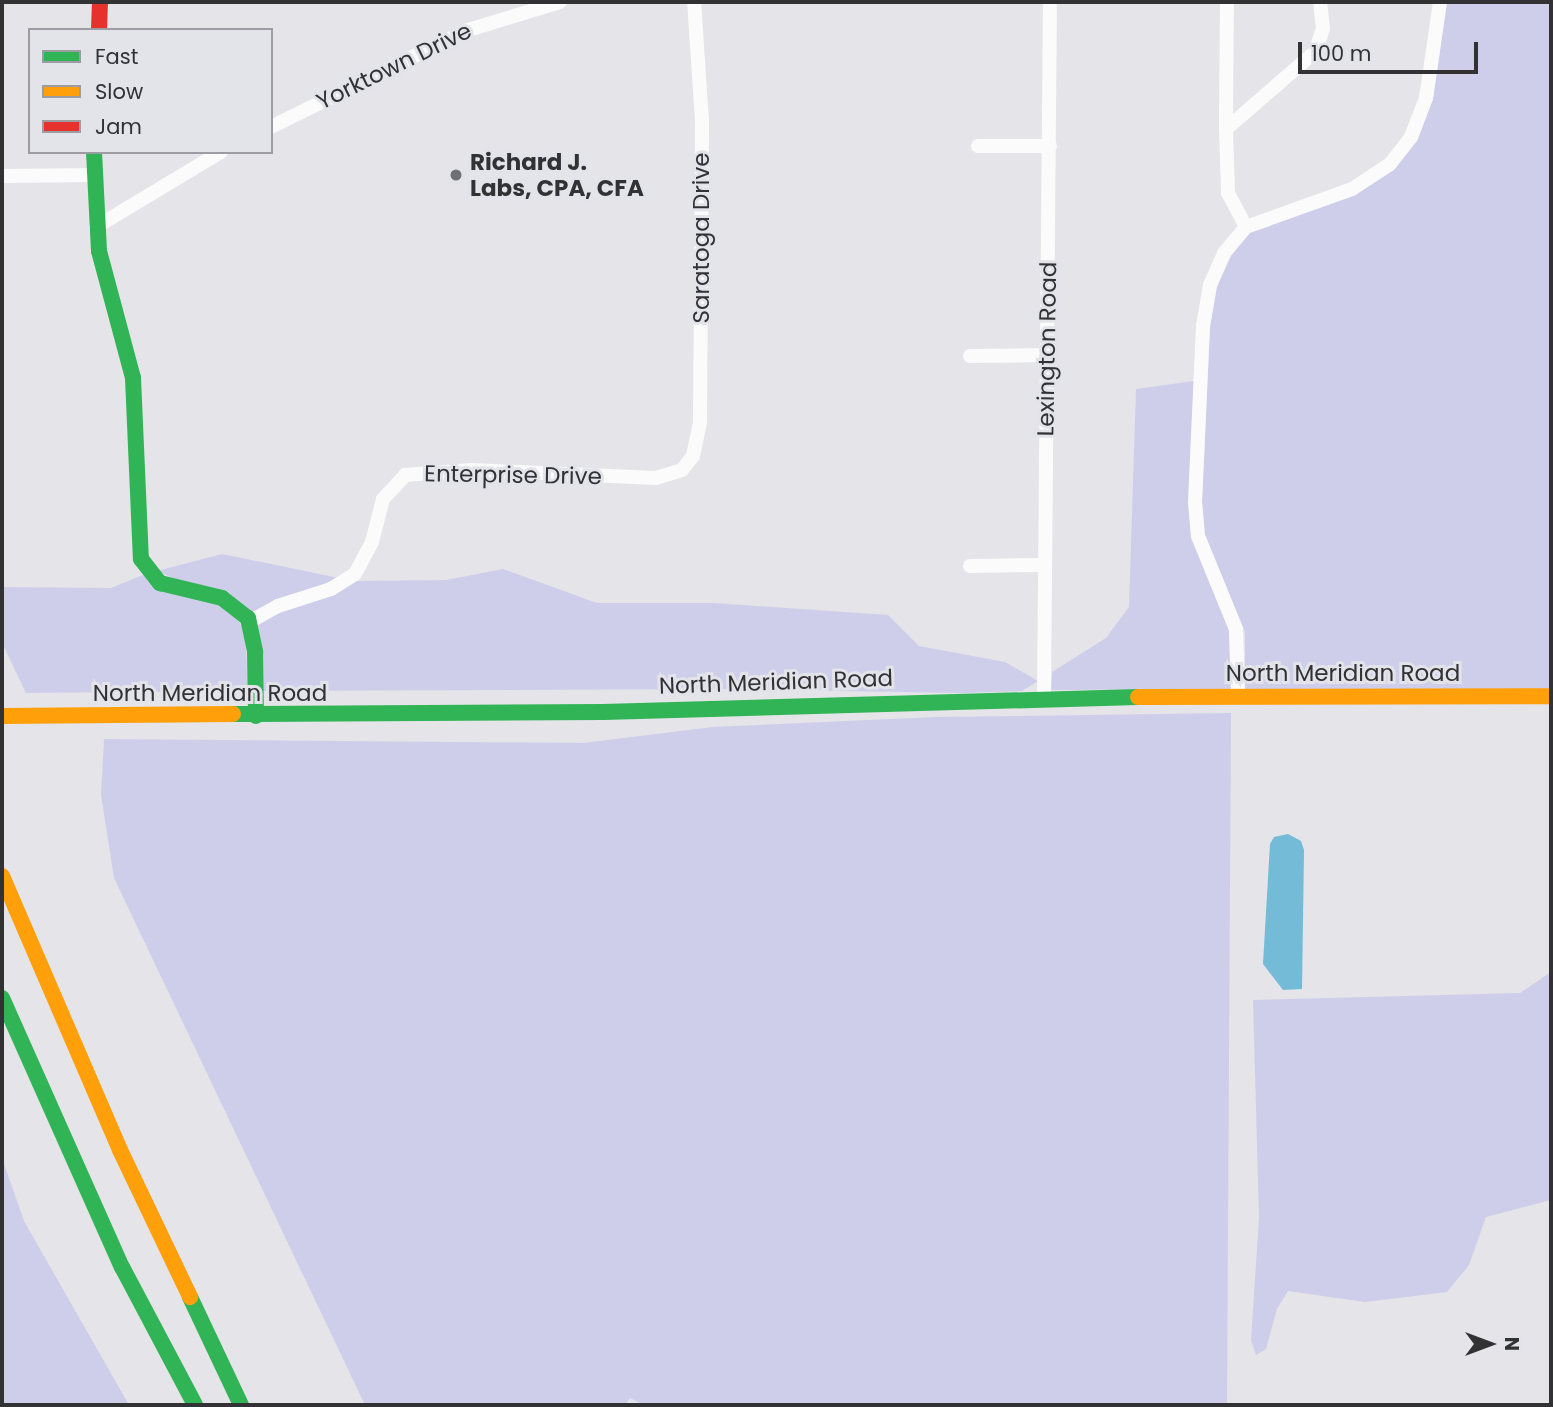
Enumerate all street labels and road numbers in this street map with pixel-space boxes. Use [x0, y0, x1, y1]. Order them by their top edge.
street label: Yorktown Drive [312, 17, 476, 115]
street label: Saratoga Drive [687, 152, 715, 324]
street label: Lexington Road [1032, 261, 1062, 437]
street label: Enterprise Drive [424, 460, 602, 490]
street label: North Meridian Road [1226, 659, 1460, 687]
street label: North Meridian Road [658, 664, 894, 700]
street label: North Meridian Road [93, 679, 327, 707]

